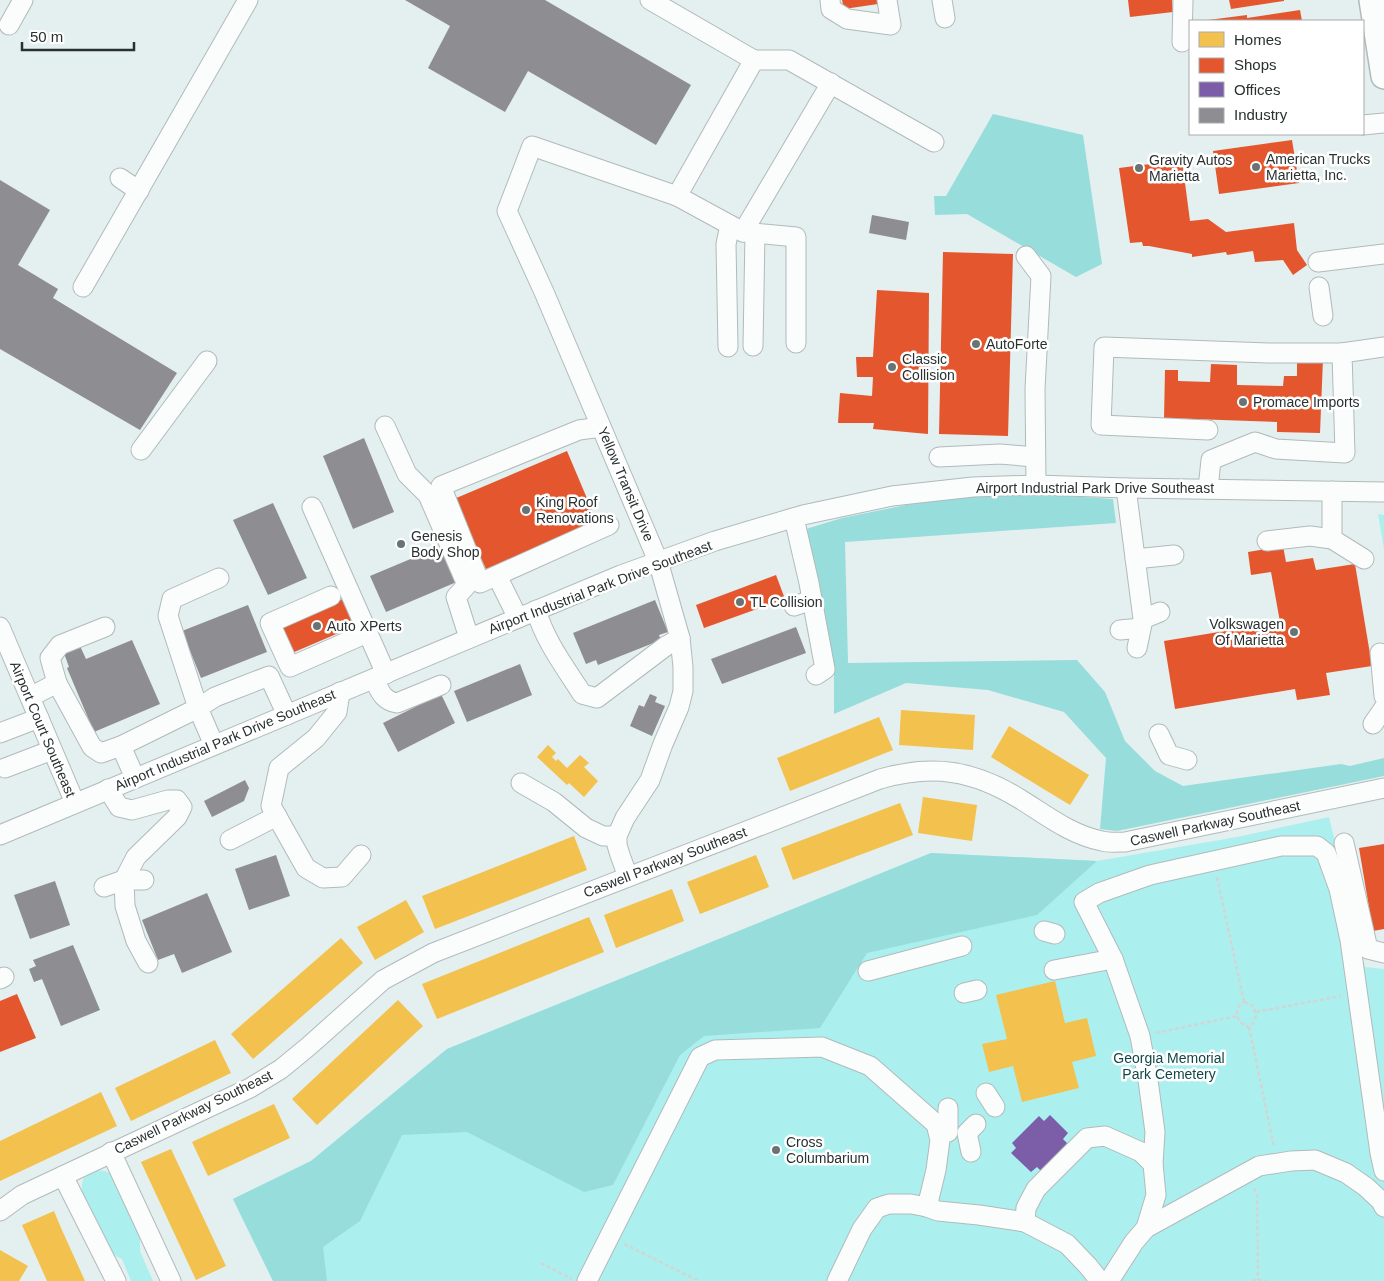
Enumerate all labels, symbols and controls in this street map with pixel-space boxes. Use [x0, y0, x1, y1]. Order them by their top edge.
scale bar [22, 20, 135, 52]
legend [1189, 20, 1364, 135]
text: 50 m [30, 28, 63, 45]
text: Homes [1234, 31, 1282, 48]
text: Shops [1234, 56, 1277, 73]
text: Offices [1234, 81, 1280, 98]
text: Industry [1234, 106, 1288, 123]
place label: American Trucks Marietta, Inc. [1266, 151, 1370, 183]
place label: Gravity Autos Marietta [1149, 152, 1232, 184]
marker: American Trucks Marietta, Inc. [1250, 161, 1262, 173]
marker: Gravity Autos Marietta [1133, 162, 1145, 174]
place label: AutoForte [986, 336, 1048, 352]
marker: AutoForte [970, 338, 982, 350]
place label: Classic Collision [902, 351, 955, 383]
marker: Classic Collision [886, 361, 898, 373]
place label: Promace Imports [1253, 394, 1360, 410]
marker: Promace Imports [1237, 396, 1249, 408]
street label: Yellow Transit Drive [595, 425, 657, 544]
street label: Airport Industrial Park Drive Southeast [976, 480, 1214, 496]
place label: King Roof Renovations [536, 494, 614, 526]
marker: King Roof Renovations [520, 504, 532, 516]
place label: Genesis Body Shop [411, 528, 480, 560]
street label: Airport Industrial Park Drive Southeast [486, 537, 714, 637]
marker: Genesis Body Shop [395, 538, 407, 550]
place label: TL Collision [750, 594, 823, 610]
marker: TL Collision [734, 596, 746, 608]
place label: Volkswagen Of Marietta [1209, 616, 1284, 648]
place label: Auto XPerts [327, 618, 402, 634]
marker: Auto XPerts [311, 620, 323, 632]
marker: Volkswagen Of Marietta [1288, 626, 1300, 638]
street label: Airport Court Southeast [7, 659, 79, 800]
street label: Airport Industrial Park Drive Southeast [112, 686, 338, 794]
street label: Caswell Parkway Southeast [1128, 797, 1302, 849]
street label: Caswell Parkway Southeast [581, 823, 749, 901]
park label: Georgia Memorial Park Cemetery [1113, 1050, 1225, 1082]
street label: Caswell Parkway Southeast [112, 1067, 275, 1157]
place label: Cross Columbarium [786, 1134, 869, 1166]
marker: Cross Columbarium [770, 1144, 782, 1156]

